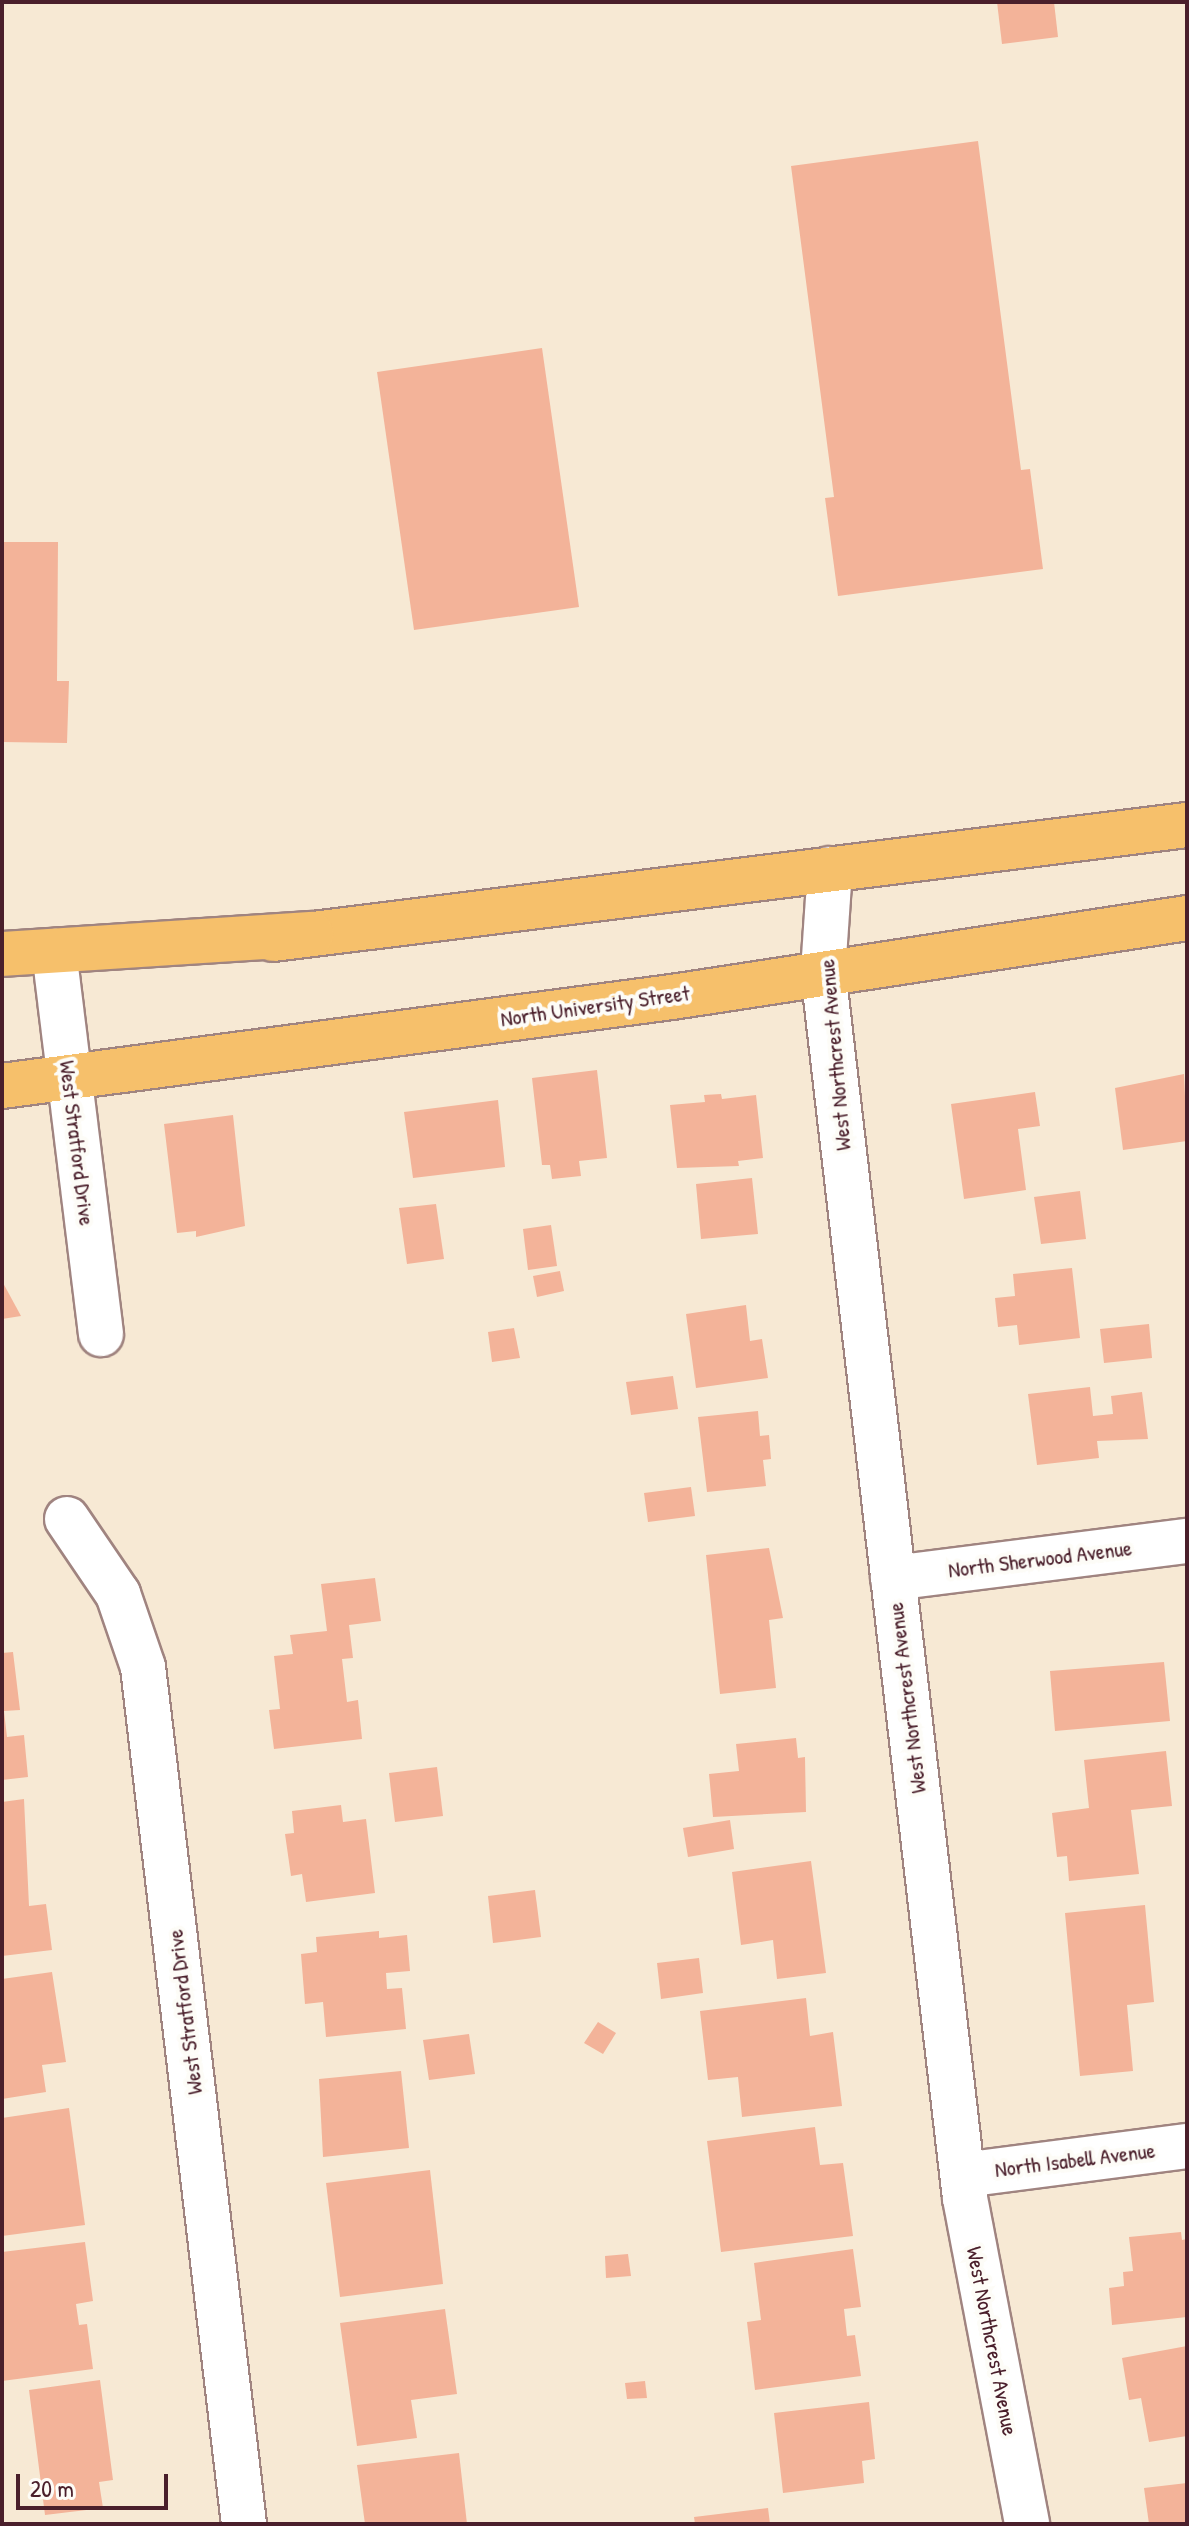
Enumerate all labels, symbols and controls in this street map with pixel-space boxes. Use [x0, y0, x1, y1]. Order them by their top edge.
street label: West Northcrest Avenue [813, 958, 857, 1152]
street label: North University Street [499, 980, 691, 1032]
street label: West Stratford Drive [54, 1059, 100, 1227]
street label: North Sherwood Avenue [947, 1535, 1133, 1583]
street label: West Northcrest Avenue [882, 1601, 932, 1795]
street label: West Stratford Drive [162, 1928, 208, 2096]
street label: North Isabell Avenue [993, 2137, 1157, 2183]
street label: West Northcrest Avenue [961, 2244, 1023, 2438]
scale bar [20, 2458, 172, 2508]
text: 20 m [30, 2472, 74, 2504]

